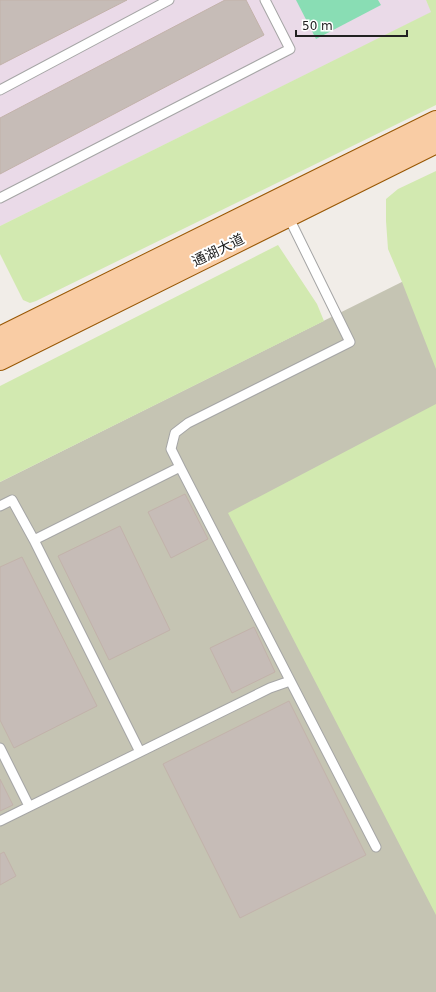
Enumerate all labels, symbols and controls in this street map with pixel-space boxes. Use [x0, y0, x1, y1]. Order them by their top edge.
scale bar [296, 12, 407, 38]
text: 50 m [302, 19, 333, 33]
street label: 通湖大道 [189, 231, 247, 269]

